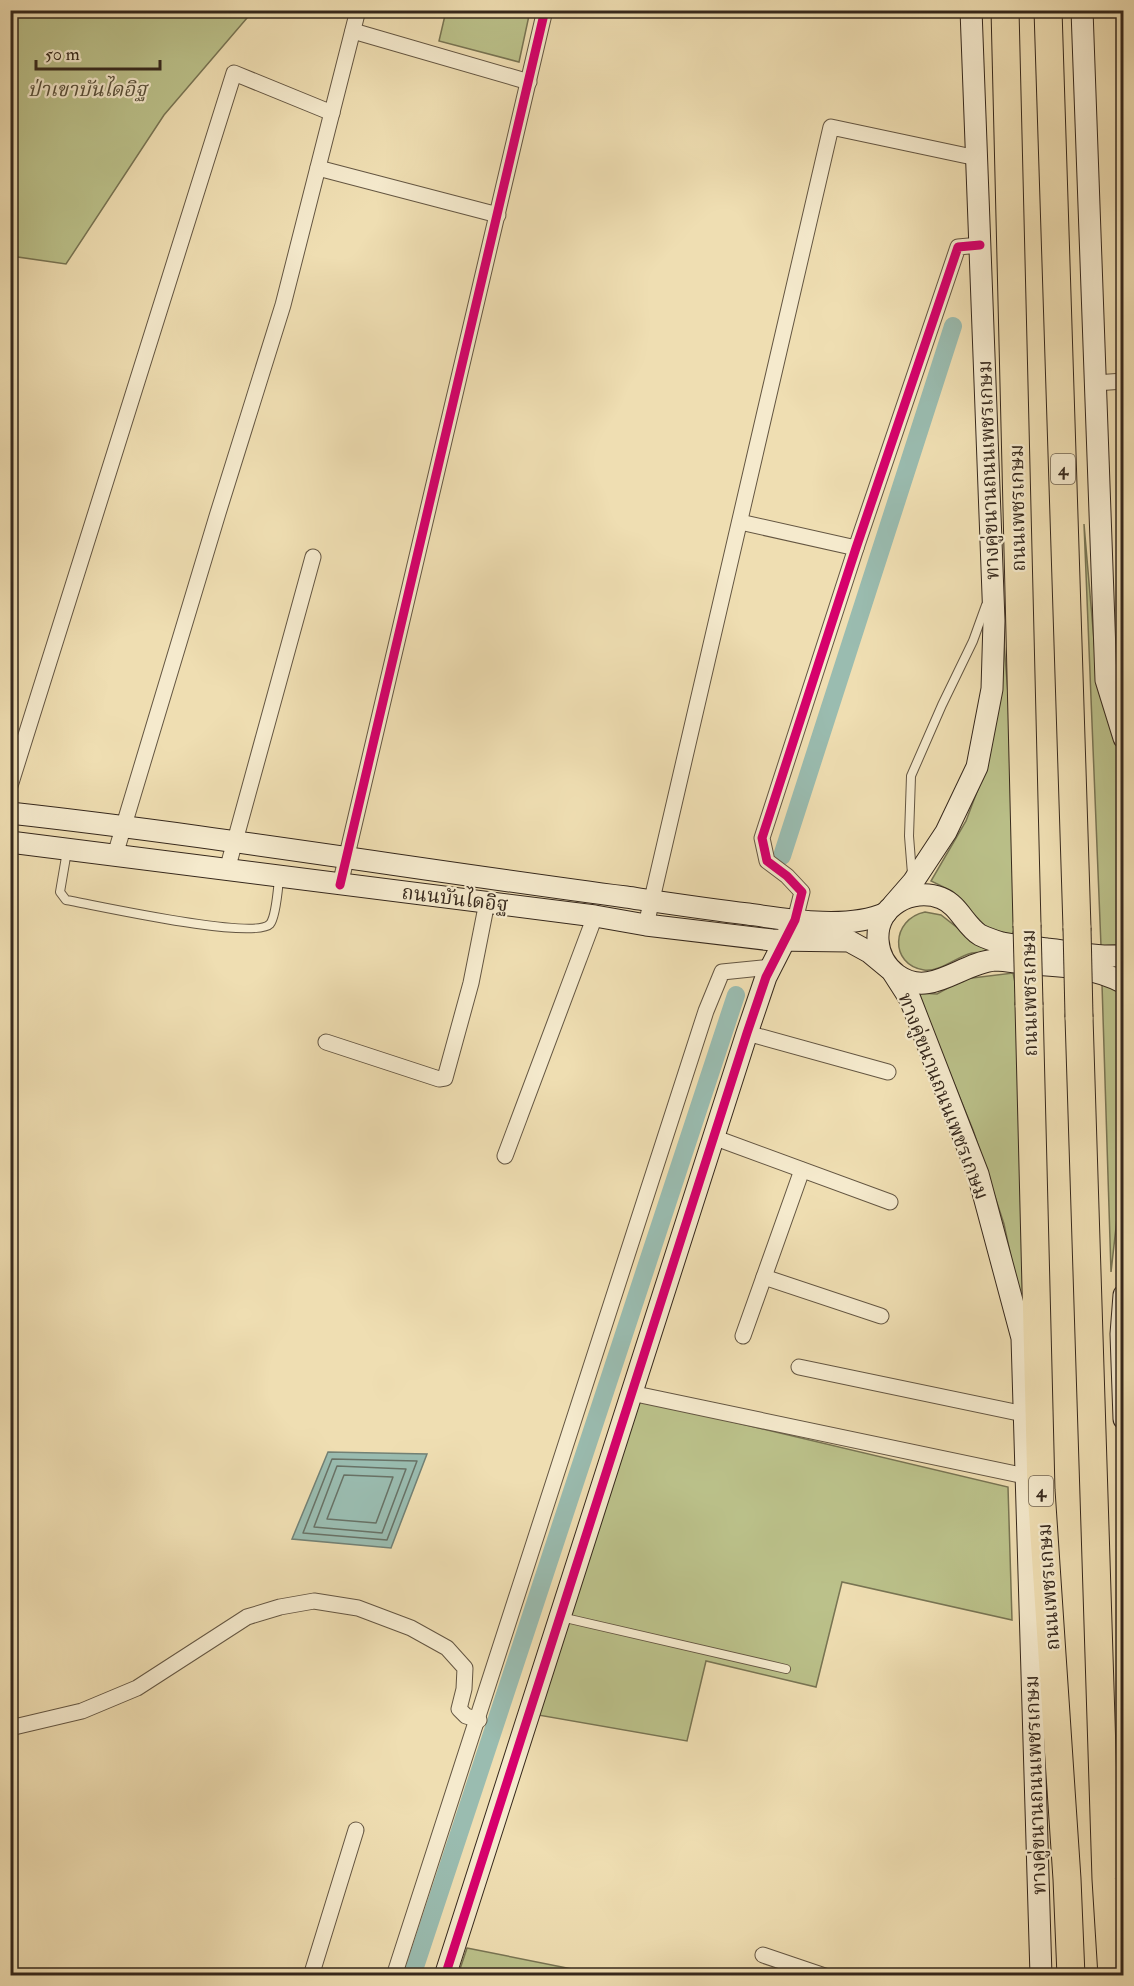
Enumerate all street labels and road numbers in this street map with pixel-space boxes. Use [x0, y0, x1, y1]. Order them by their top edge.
street label: ทางคู่ขนานถนนเพชรเกษม [972, 360, 1005, 580]
street label: ถนนเพชรเกษม [1004, 444, 1031, 572]
road number: 4 [1051, 454, 1075, 484]
street label: ถนนบันไดอิฐ [400, 879, 510, 917]
street label: ถนนเพชรเกษม [1016, 929, 1043, 1057]
street label: ทางคู่ขนานถนนเพชรเกษม [893, 989, 995, 1203]
road number: 4 [1029, 1476, 1053, 1506]
street label: ถนนเพชรเกษม [1032, 1523, 1065, 1651]
street label: ทางคู่ขนานถนนเพชรเกษม [1019, 1675, 1052, 1895]

